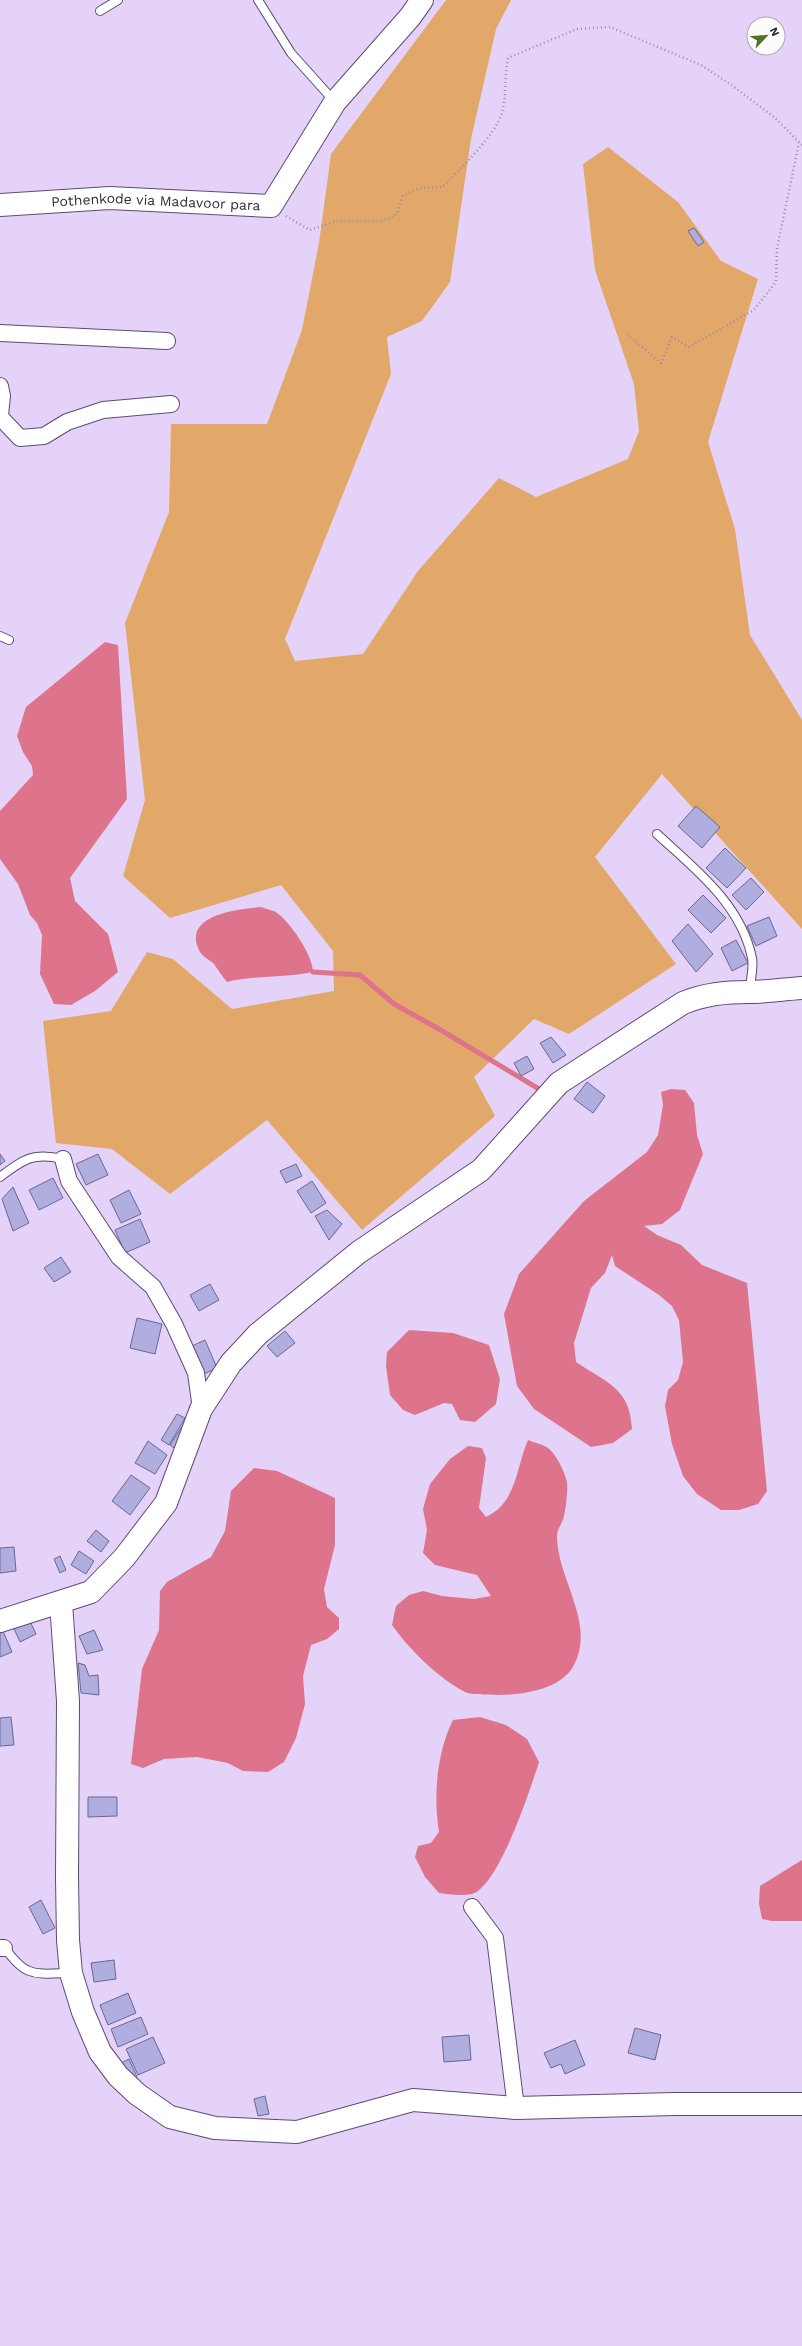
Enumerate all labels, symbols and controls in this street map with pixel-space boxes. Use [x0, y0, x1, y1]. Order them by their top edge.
north arrow [746, 16, 786, 56]
text: N [767, 25, 782, 38]
street label: Pothenkode via Madavoor para [51, 190, 261, 213]

